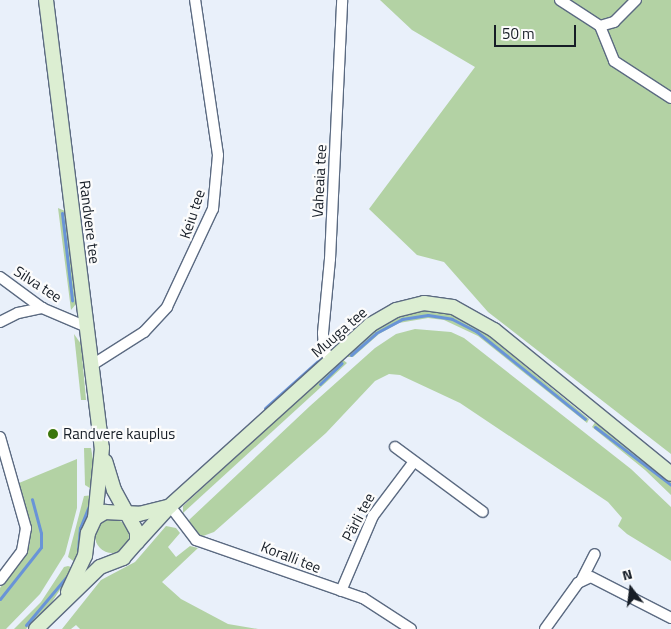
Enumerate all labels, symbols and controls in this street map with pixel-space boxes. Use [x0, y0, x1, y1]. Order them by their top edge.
scale bar [496, 15, 578, 47]
text: 50 m [502, 22, 535, 45]
street label: Vaheaia tee [308, 144, 330, 218]
street label: Randvere tee [76, 179, 104, 265]
street label: Keiu tee [176, 187, 208, 241]
street label: Silva tee [11, 262, 65, 306]
street label: Muuga tee [308, 303, 370, 361]
place label: Randvere kauplus [63, 425, 175, 443]
marker: Randvere kauplus [47, 428, 59, 440]
street label: Pärli tee [338, 490, 378, 544]
street label: Koralli tee [258, 537, 324, 577]
text: N [620, 563, 634, 585]
north arrow [606, 564, 656, 614]

